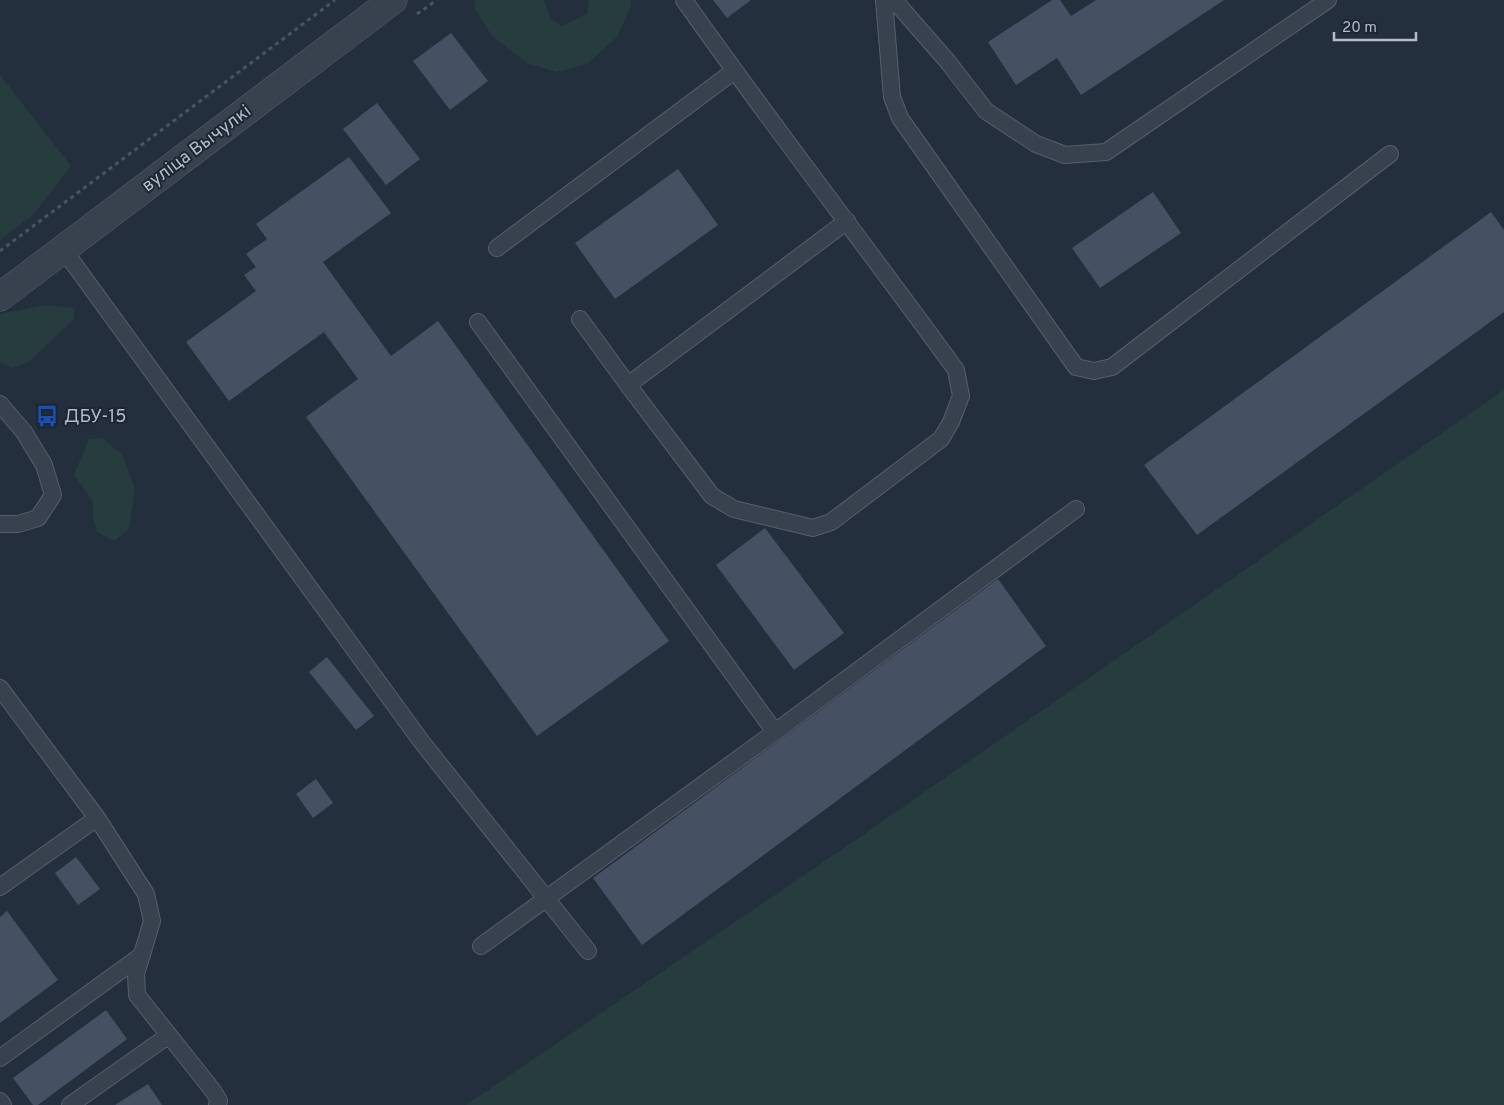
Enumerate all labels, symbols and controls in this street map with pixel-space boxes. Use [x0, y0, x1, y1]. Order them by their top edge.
scale bar [1334, 10, 1416, 42]
text: 20 m [1342, 19, 1377, 38]
street label: вуліца Вычулкі [138, 100, 256, 198]
bus stop icon: ДБУ-15 [34, 403, 60, 429]
place label: ДБУ-15 [64, 406, 126, 429]

